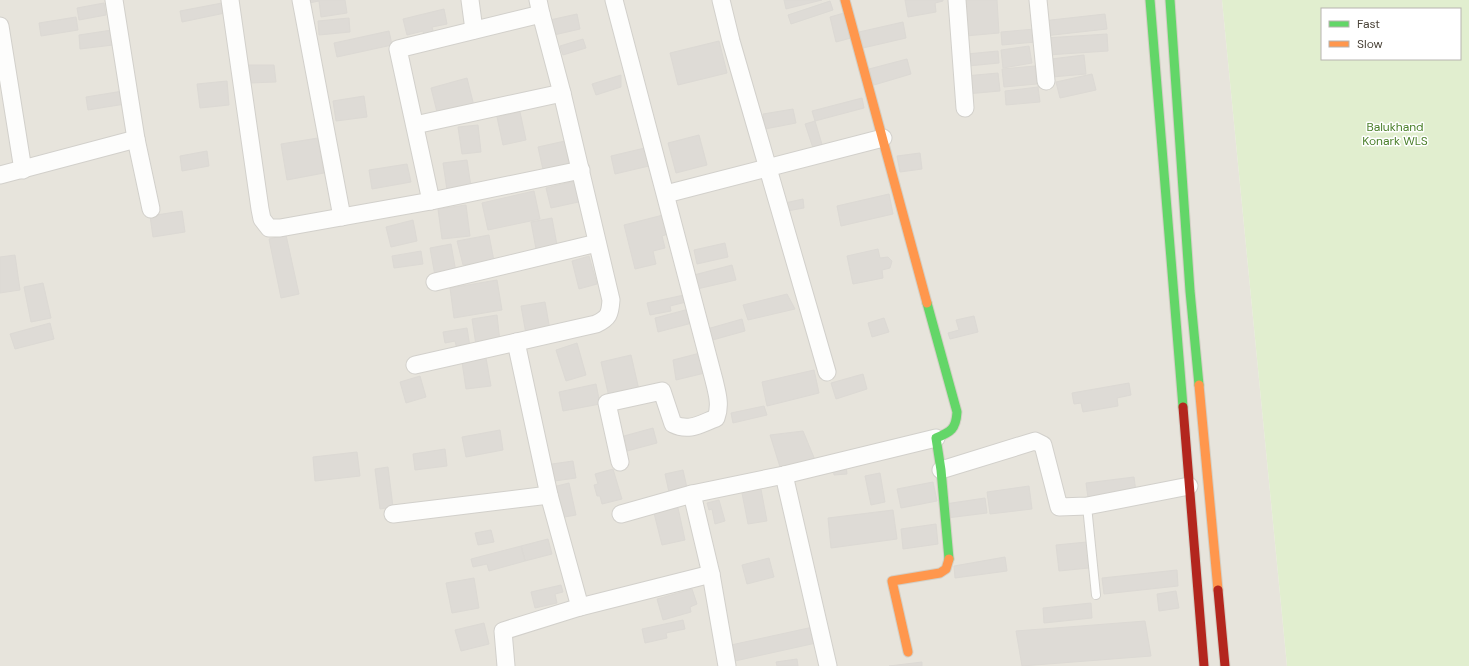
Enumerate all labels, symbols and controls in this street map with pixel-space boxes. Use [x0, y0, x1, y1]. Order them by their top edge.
legend [1321, 8, 1461, 60]
text: Fast [1357, 16, 1380, 32]
text: Slow [1357, 36, 1383, 52]
park label: Balukhand Konark WLS [1362, 119, 1428, 149]

